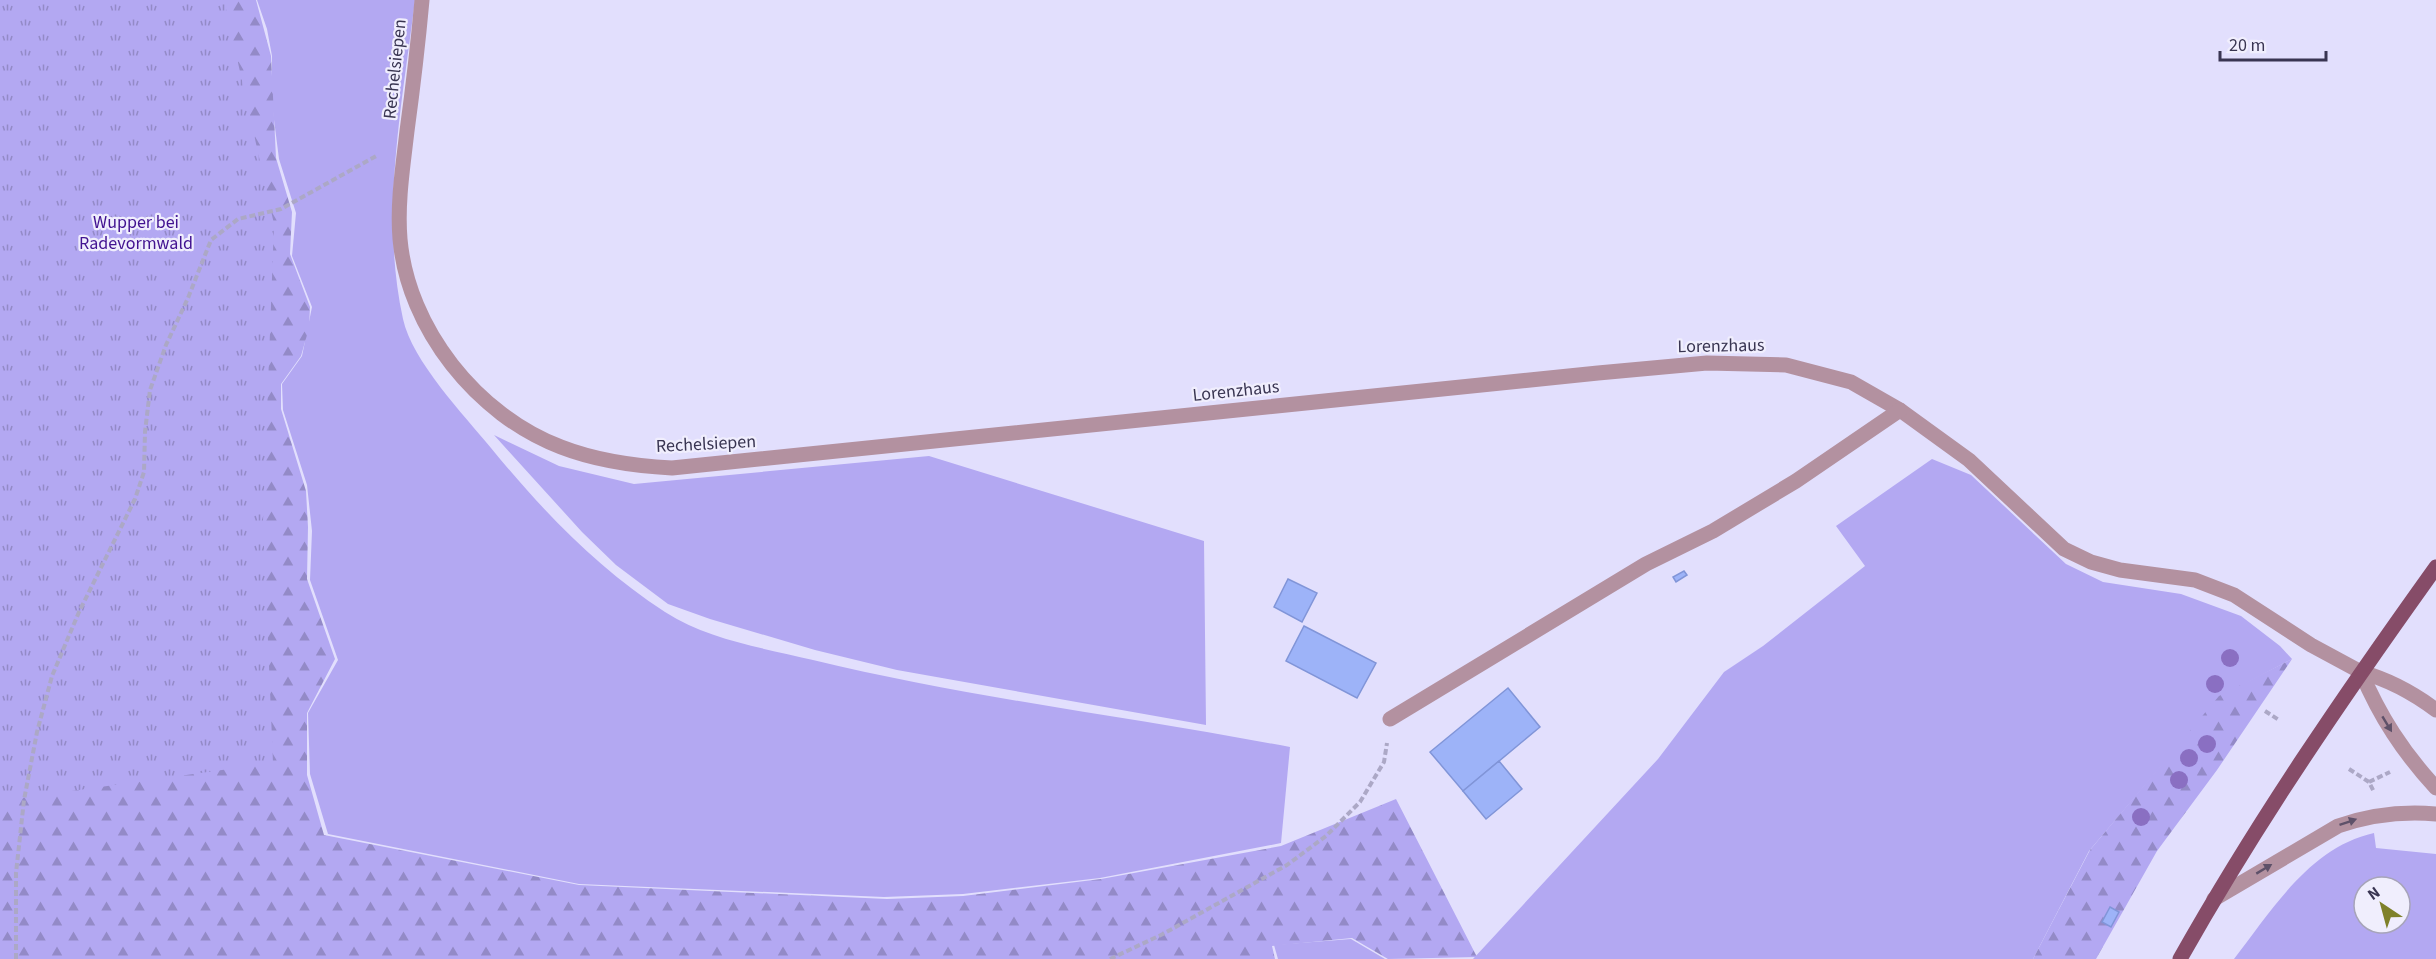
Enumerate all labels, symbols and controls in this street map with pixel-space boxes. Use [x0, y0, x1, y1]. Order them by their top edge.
street label: Rechelsiepen [377, 18, 413, 120]
scale bar [2220, 24, 2326, 62]
text: 20 m [2229, 33, 2265, 58]
park label: Wupper bei Radevormwald [79, 210, 193, 256]
street label: Lorenzhaus [1677, 333, 1765, 359]
street label: Lorenzhaus [1191, 374, 1281, 408]
street label: Rechelsiepen [655, 429, 757, 459]
one-way arrow [2382, 716, 2393, 732]
one-way arrow [2339, 817, 2357, 827]
one-way arrow [2256, 863, 2272, 874]
north arrow [2352, 875, 2412, 935]
text: N [2363, 882, 2385, 906]

